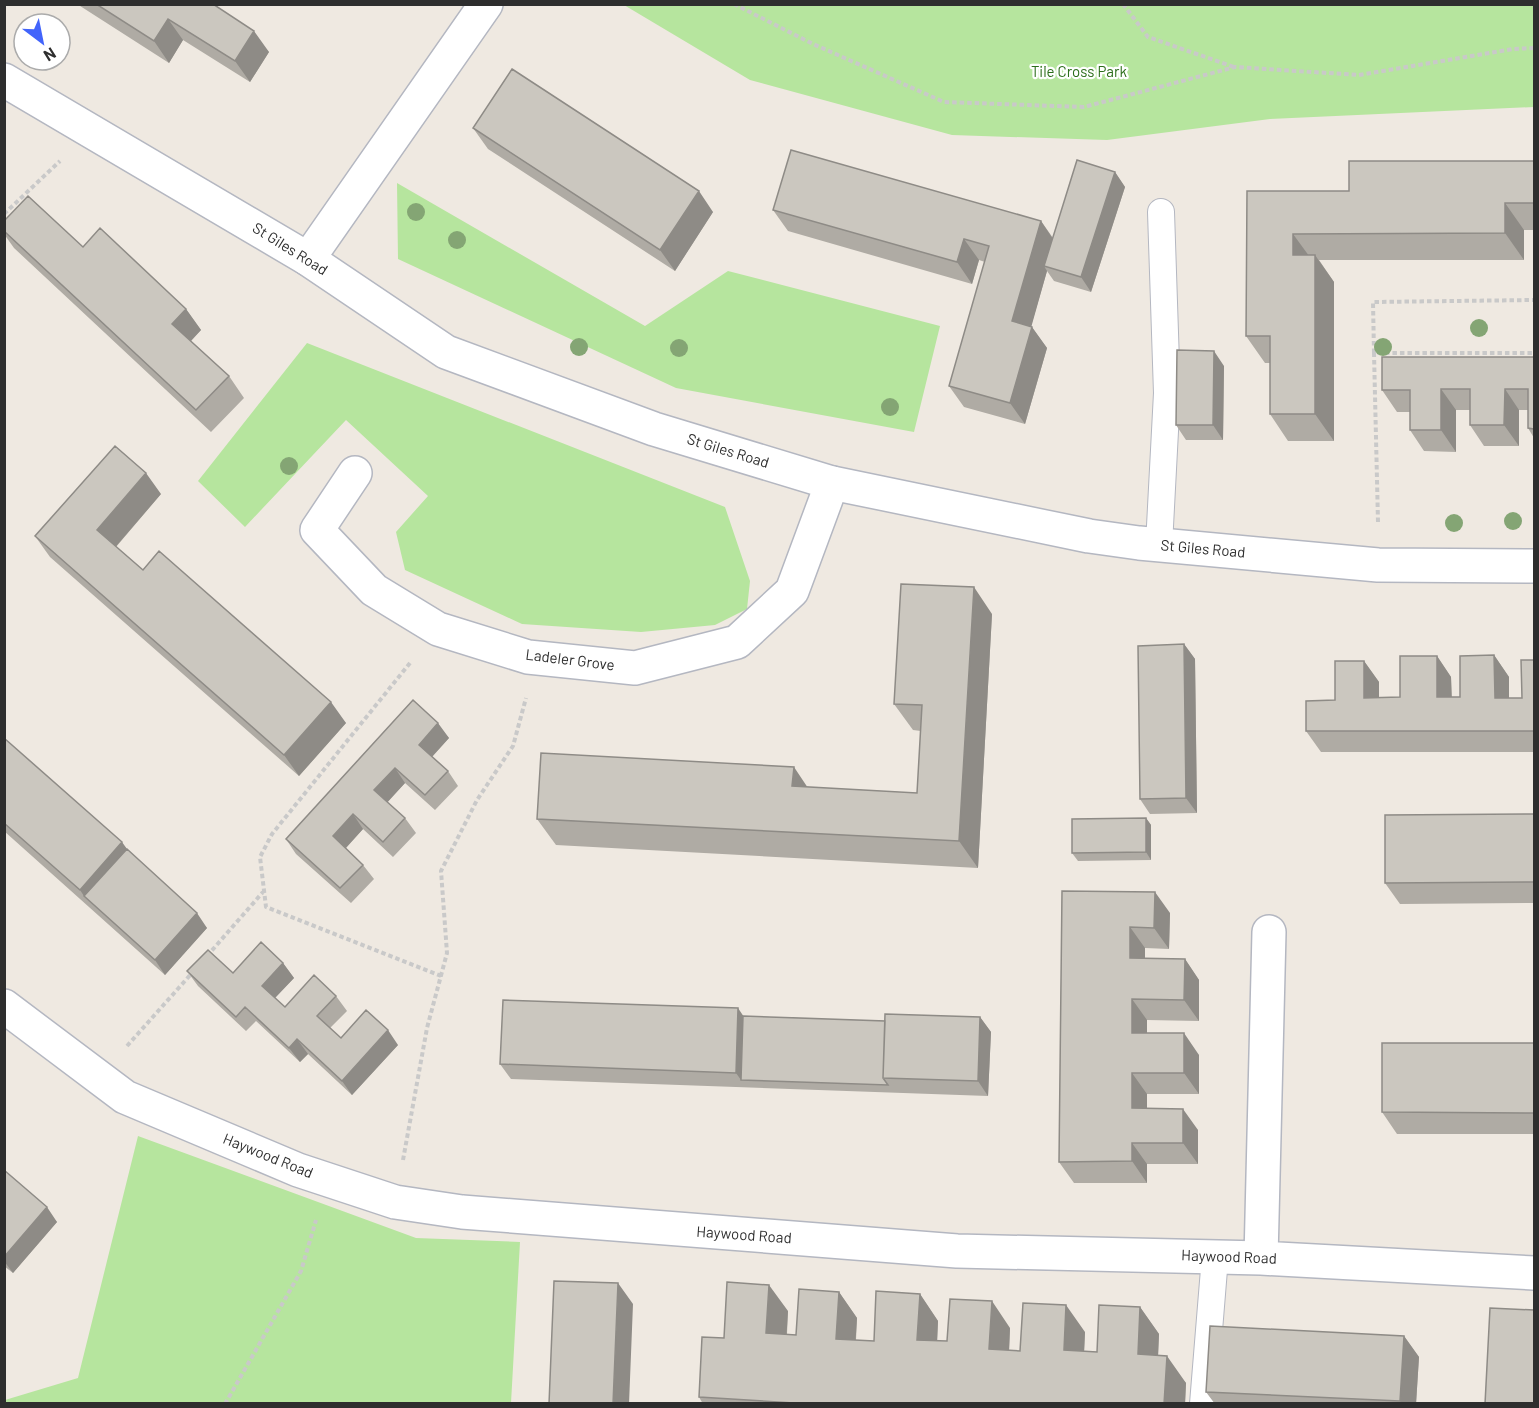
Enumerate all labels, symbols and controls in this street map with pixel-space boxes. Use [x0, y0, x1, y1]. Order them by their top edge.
north arrow [12, 12, 72, 72]
text: N [41, 44, 60, 66]
park label: Tile Cross Park [1031, 62, 1127, 80]
street label: St Giles Road [250, 218, 331, 278]
street label: St Giles Road [685, 429, 772, 471]
street label: St Giles Road [1160, 535, 1246, 561]
street label: Ladeler Grove [525, 645, 616, 673]
street label: Haywood Road [221, 1129, 316, 1181]
street label: Haywood Road [696, 1222, 792, 1246]
street label: Haywood Road [1181, 1245, 1277, 1267]

